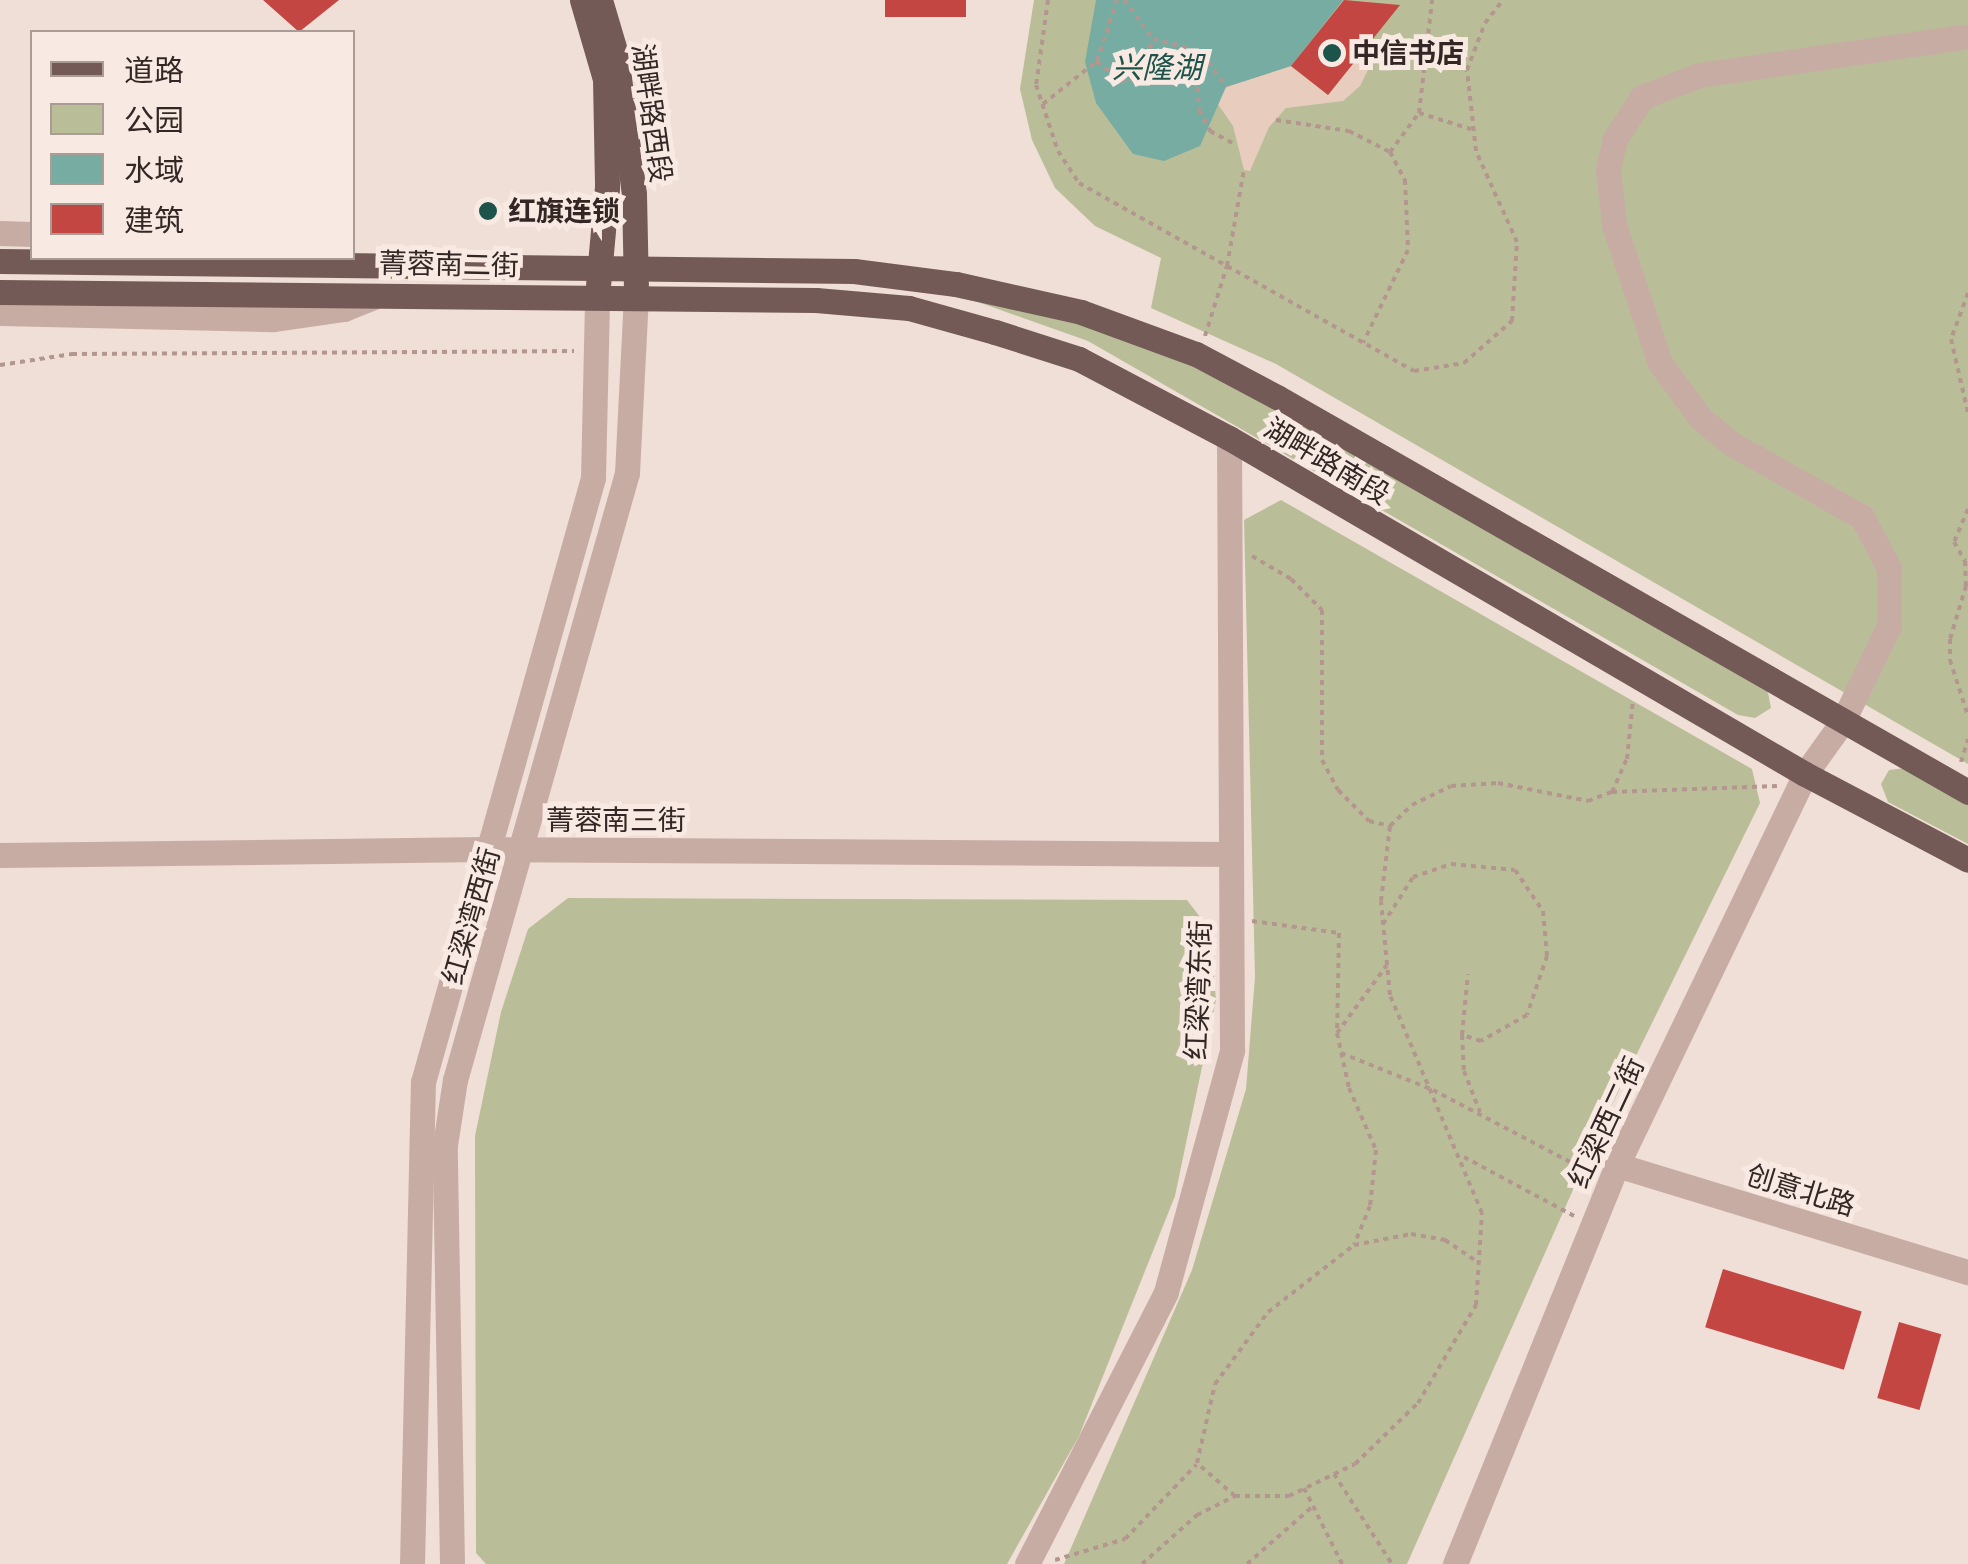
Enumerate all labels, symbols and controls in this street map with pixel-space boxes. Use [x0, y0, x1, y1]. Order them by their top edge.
legend [30, 30, 355, 260]
place label: 中信书店 [1352, 36, 1464, 70]
street label: 湖畔路西段 [626, 41, 678, 185]
marker: 中信书店 [1321, 42, 1343, 64]
text: 道路 [124, 47, 184, 93]
water label: 兴隆湖 [1112, 49, 1202, 85]
text: 公园 [124, 97, 184, 143]
text: 水域 [124, 147, 184, 193]
place label: 红旗连锁 [508, 194, 620, 228]
text: 建筑 [124, 197, 184, 243]
marker: 红旗连锁 [477, 200, 499, 222]
street label: 菁蓉南二街 [379, 246, 519, 282]
street label: 湖畔路南段 [1258, 411, 1396, 511]
street label: 菁蓉南三街 [546, 803, 686, 837]
street label: 红梁湾西街 [436, 844, 506, 988]
street label: 红梁湾东街 [1179, 919, 1217, 1061]
street label: 红梁西二街 [1561, 1051, 1651, 1193]
street label: 创意北路 [1743, 1158, 1859, 1222]

